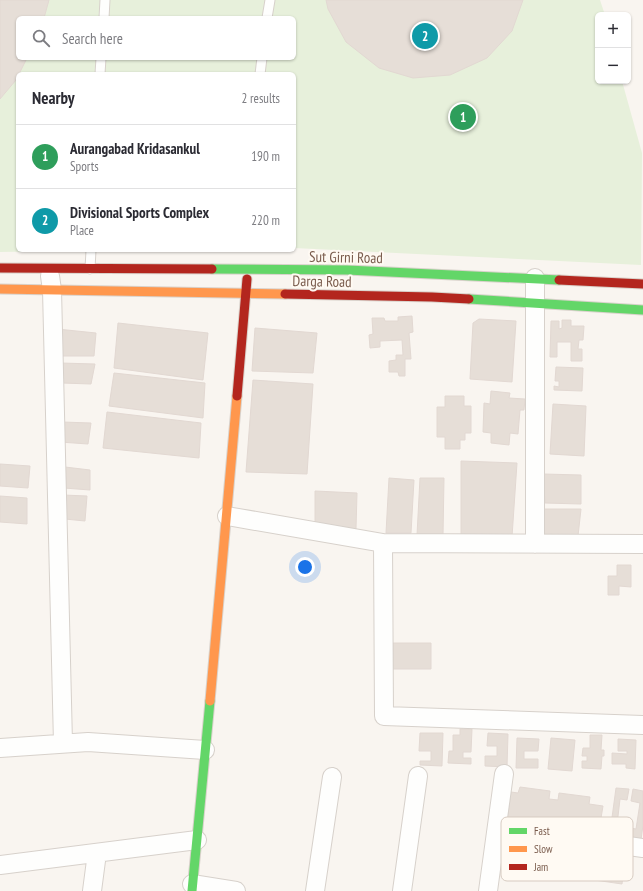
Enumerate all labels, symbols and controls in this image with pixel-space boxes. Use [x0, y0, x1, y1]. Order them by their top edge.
map controls [595, 12, 631, 84]
button: + [595, 12, 631, 48]
search box [16, 16, 296, 60]
pin: 2 [412, 21, 438, 51]
icon: search [30, 27, 52, 49]
text: Search here [62, 29, 123, 48]
button: − [595, 48, 631, 84]
text: Nearby [32, 87, 75, 109]
text: 2 results [241, 90, 280, 107]
pin: 1 [450, 102, 476, 132]
text: Aurangabad Kridasankul [70, 139, 200, 158]
text: 1 [42, 148, 48, 165]
text: 190 m [251, 148, 280, 165]
text: Sports [70, 158, 99, 175]
text: Divisional Sports Complex [70, 203, 209, 222]
text: 2 [42, 212, 48, 229]
text: 220 m [251, 212, 280, 229]
text: Place [70, 222, 94, 239]
street label: Sut Girni Road [309, 247, 383, 267]
street label: Darga Road [292, 271, 352, 291]
your location [295, 557, 315, 577]
legend [501, 817, 633, 881]
text: Fast [534, 824, 550, 838]
text: Slow [534, 842, 553, 856]
text: Jam [533, 860, 548, 874]

